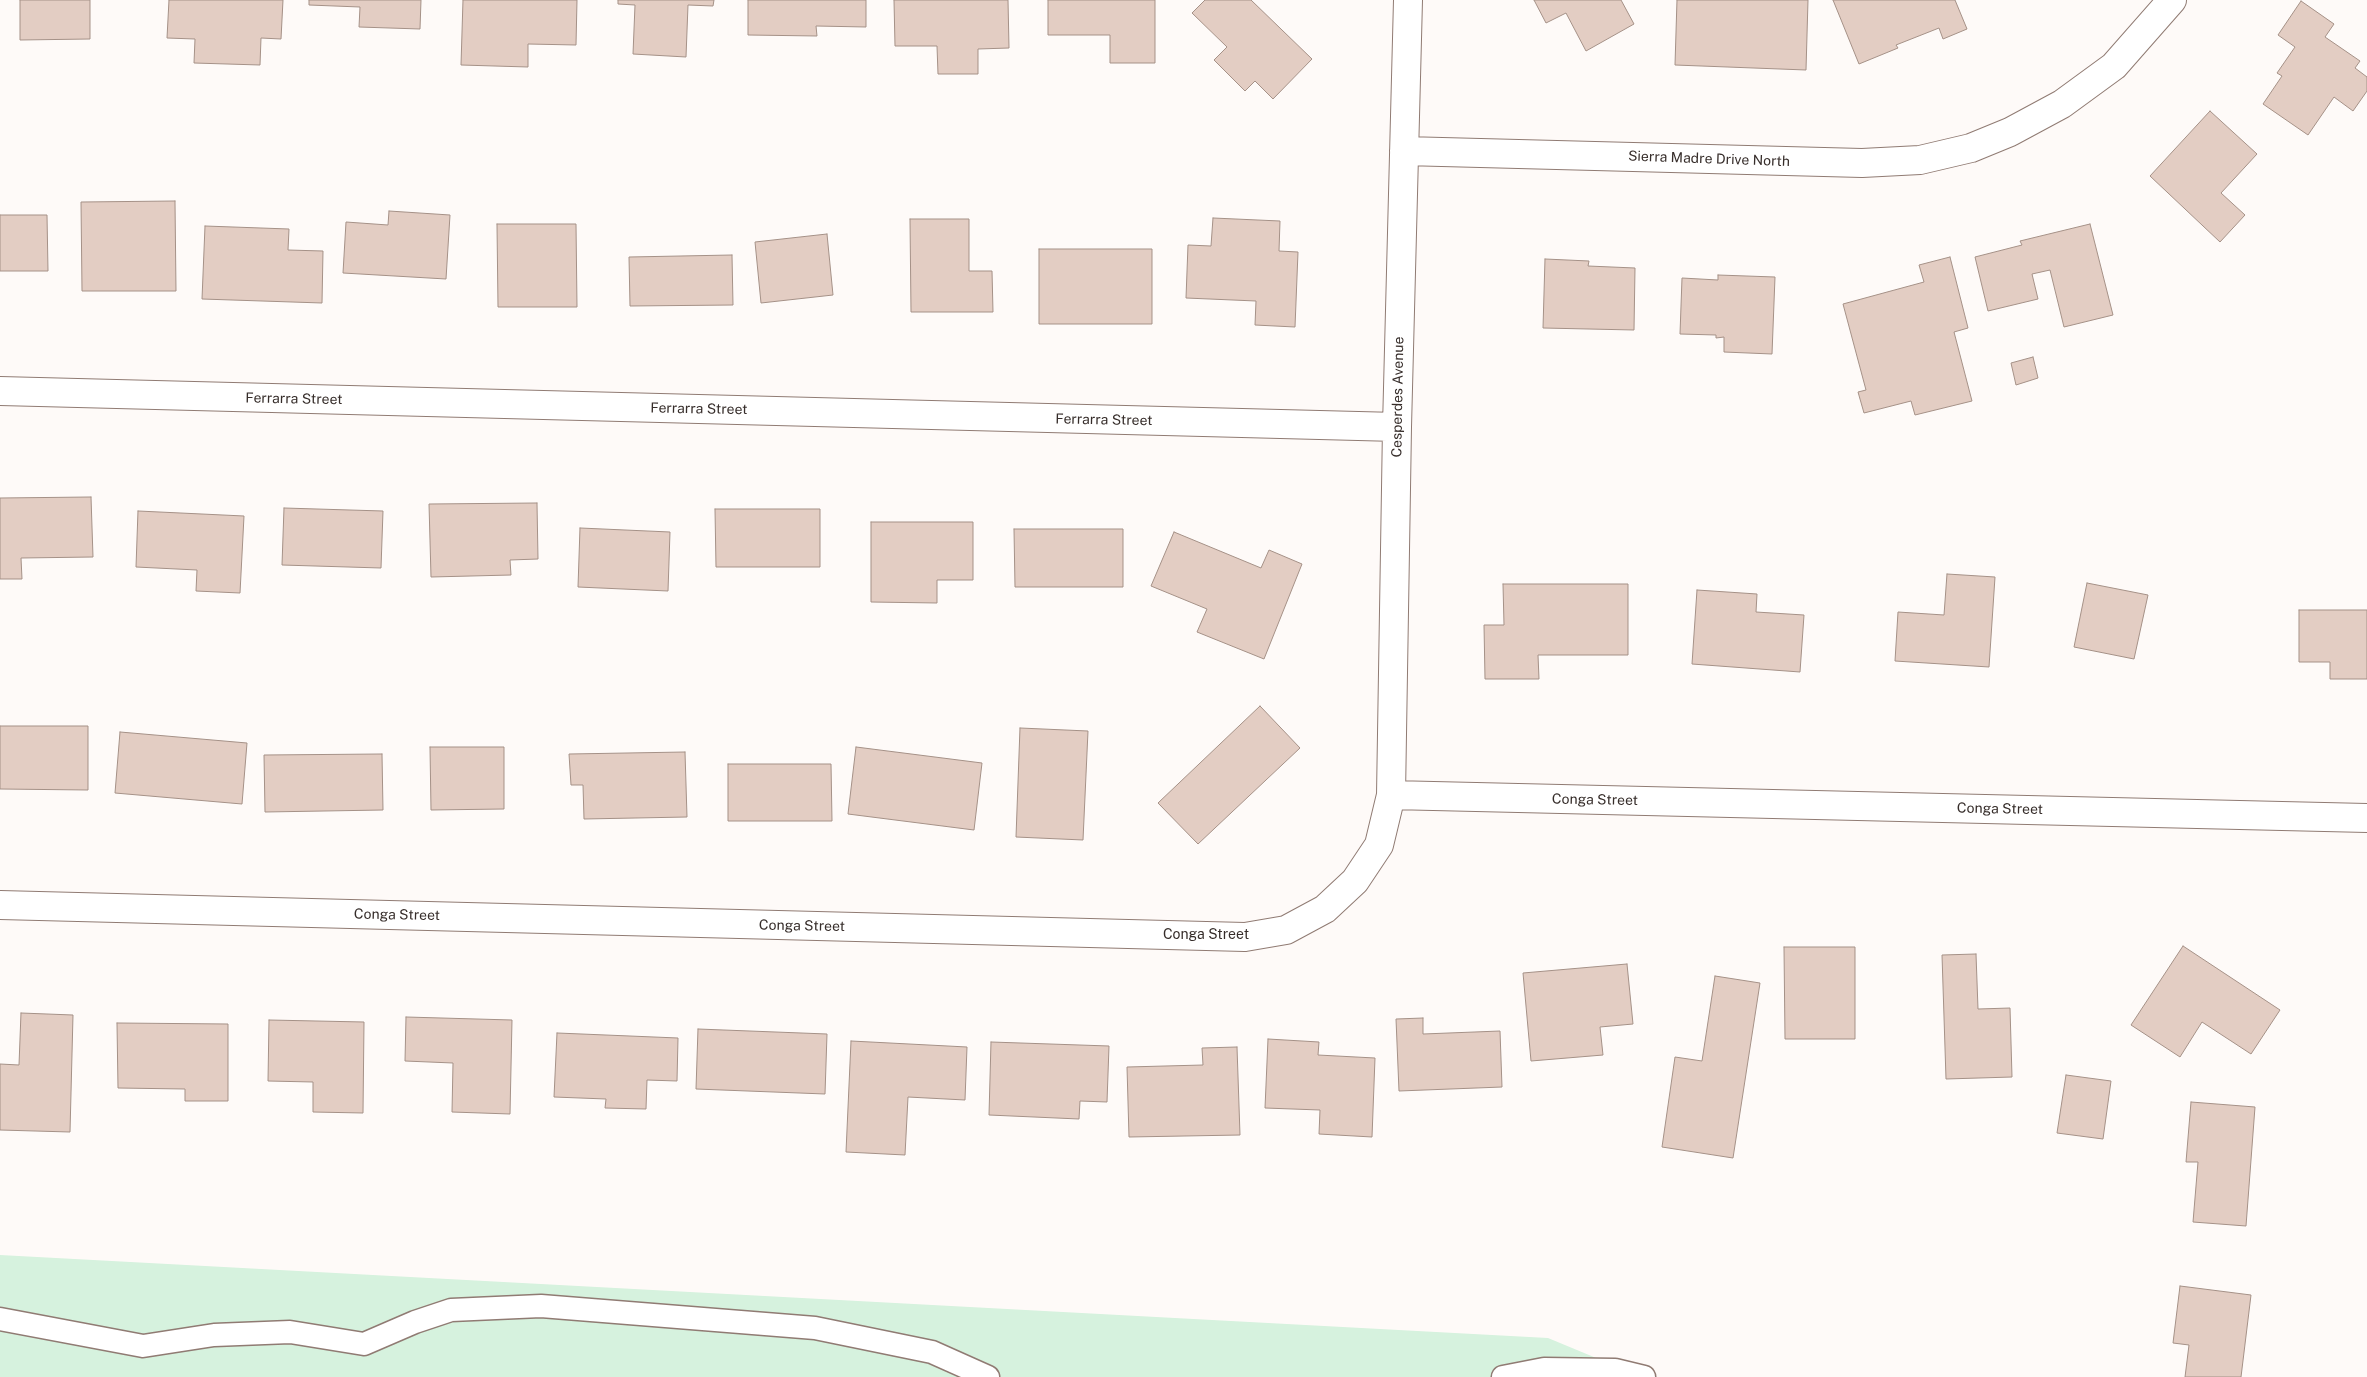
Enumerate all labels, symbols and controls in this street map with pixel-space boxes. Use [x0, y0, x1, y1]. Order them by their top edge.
street label: Sierra Madre Drive North [1628, 148, 1790, 170]
street label: Cesperdes Avenue [1389, 336, 1407, 458]
street label: Ferrarra Street [245, 390, 343, 408]
street label: Ferrarra Street [650, 400, 748, 418]
street label: Ferrarra Street [1055, 411, 1153, 429]
street label: Conga Street [1552, 791, 1638, 809]
street label: Conga Street [1957, 800, 2043, 818]
street label: Conga Street [354, 906, 440, 924]
street label: Conga Street [759, 917, 845, 935]
street label: Conga Street [1163, 927, 1249, 943]

